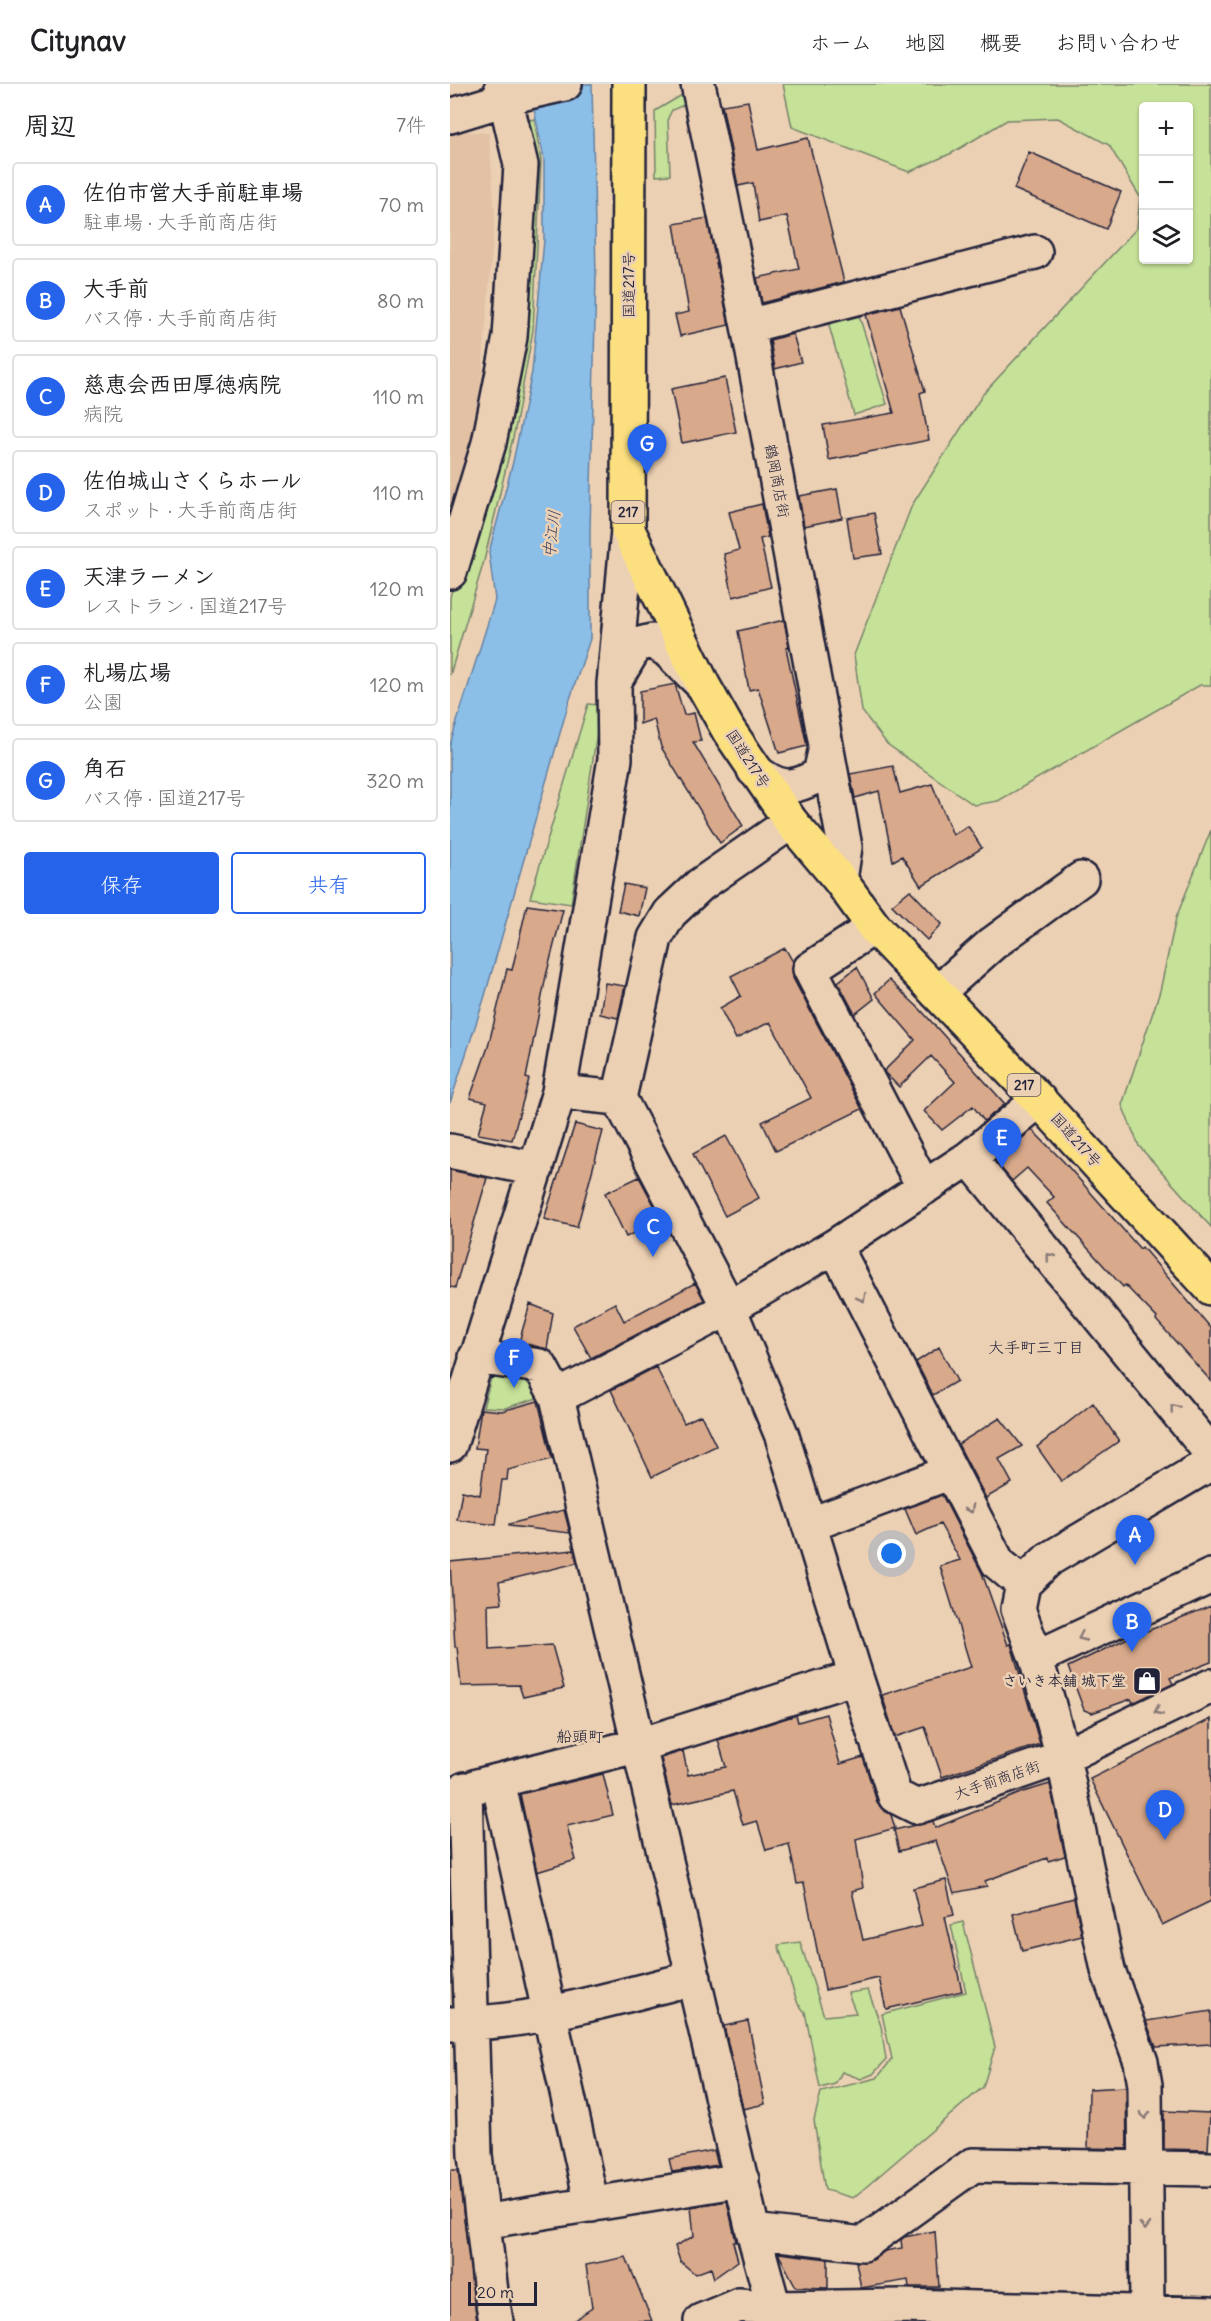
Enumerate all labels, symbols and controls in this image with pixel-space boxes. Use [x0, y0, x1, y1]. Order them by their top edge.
text: Citynav [30, 23, 126, 59]
text: ホーム [810, 29, 872, 56]
text: 地図 [905, 29, 947, 56]
text: 概要 [980, 29, 1022, 56]
text: お問い合わせ [1055, 29, 1181, 56]
map controls [1139, 102, 1193, 264]
button: + [1139, 102, 1193, 156]
text: 周辺 [24, 109, 76, 142]
text: 7件 [396, 112, 426, 137]
button: − [1139, 156, 1193, 210]
text: 佐伯市営大手前駐車場 [83, 178, 303, 206]
text: A [39, 192, 52, 217]
text: 70 m [379, 192, 424, 217]
text: 駐車場 · 大手前商店街 [83, 209, 277, 234]
button: layers [1139, 210, 1193, 264]
street label: 国道217号 [619, 252, 638, 318]
text: 大手前 [83, 274, 149, 302]
text: B [39, 288, 52, 313]
text: 80 m [377, 288, 424, 313]
text: バス停 · 大手前商店街 [83, 305, 277, 330]
text: 慈恵会西田厚徳病院 [83, 370, 281, 398]
text: C [39, 384, 52, 409]
text: 110 m [373, 384, 424, 409]
text: 病院 [83, 401, 123, 426]
pin: G [628, 424, 666, 474]
street label: 鶴岡商店街 [761, 442, 794, 520]
text: 佐伯城山さくらホール [83, 466, 302, 494]
text: D [38, 480, 53, 505]
text: 110 m [373, 480, 424, 505]
text: スポット · 大手前商店街 [83, 497, 297, 522]
road number: 217 [612, 501, 645, 523]
water label: 中江川 [538, 509, 564, 559]
text: 天津ラーメン [83, 562, 215, 590]
text: E [40, 576, 51, 601]
text: 120 m [370, 576, 424, 601]
text: レストラン · 国道217号 [83, 593, 287, 618]
text: 札場広場 [83, 658, 171, 686]
text: F [40, 672, 51, 697]
text: 120 m [370, 672, 424, 697]
text: 公園 [83, 689, 123, 714]
street label: 国道217号 [722, 726, 775, 792]
text: 角石 [83, 754, 127, 782]
text: G [38, 768, 53, 793]
text: 320 m [366, 768, 424, 793]
text: バス停 · 国道217号 [83, 785, 246, 810]
button: 保存 [24, 852, 219, 914]
button: 共有 [231, 852, 426, 914]
road number: 217 [1008, 1074, 1040, 1096]
street label: 国道217号 [1047, 1109, 1106, 1171]
pin: E [982, 1118, 1022, 1168]
pin: C [634, 1208, 672, 1257]
one-way arrow [1046, 1253, 1057, 1264]
one-way arrow [855, 1291, 866, 1302]
district label: 大手町三丁目 [988, 1337, 1084, 1357]
pin: F [494, 1338, 534, 1388]
one-way arrow [1170, 1404, 1181, 1415]
one-way arrow [963, 1502, 974, 1513]
pin: A [1116, 1516, 1154, 1565]
your location [877, 1539, 906, 1568]
pin: B [1112, 1602, 1152, 1652]
one-way arrow [1077, 1629, 1088, 1641]
shop icon: さいき本舗 城下堂 [1131, 1665, 1163, 1697]
place label: さいき本舗 城下堂 [1002, 1671, 1126, 1690]
one-way arrow [1154, 1704, 1165, 1716]
district label: 船頭町 [556, 1726, 604, 1746]
street label: 大手前商店街 [951, 1756, 1042, 1803]
pin: D [1146, 1790, 1184, 1840]
one-way arrow [1139, 2110, 1151, 2119]
one-way arrow [1139, 2221, 1151, 2230]
scale bar [468, 2279, 537, 2306]
text: 20 m [477, 2282, 514, 2302]

